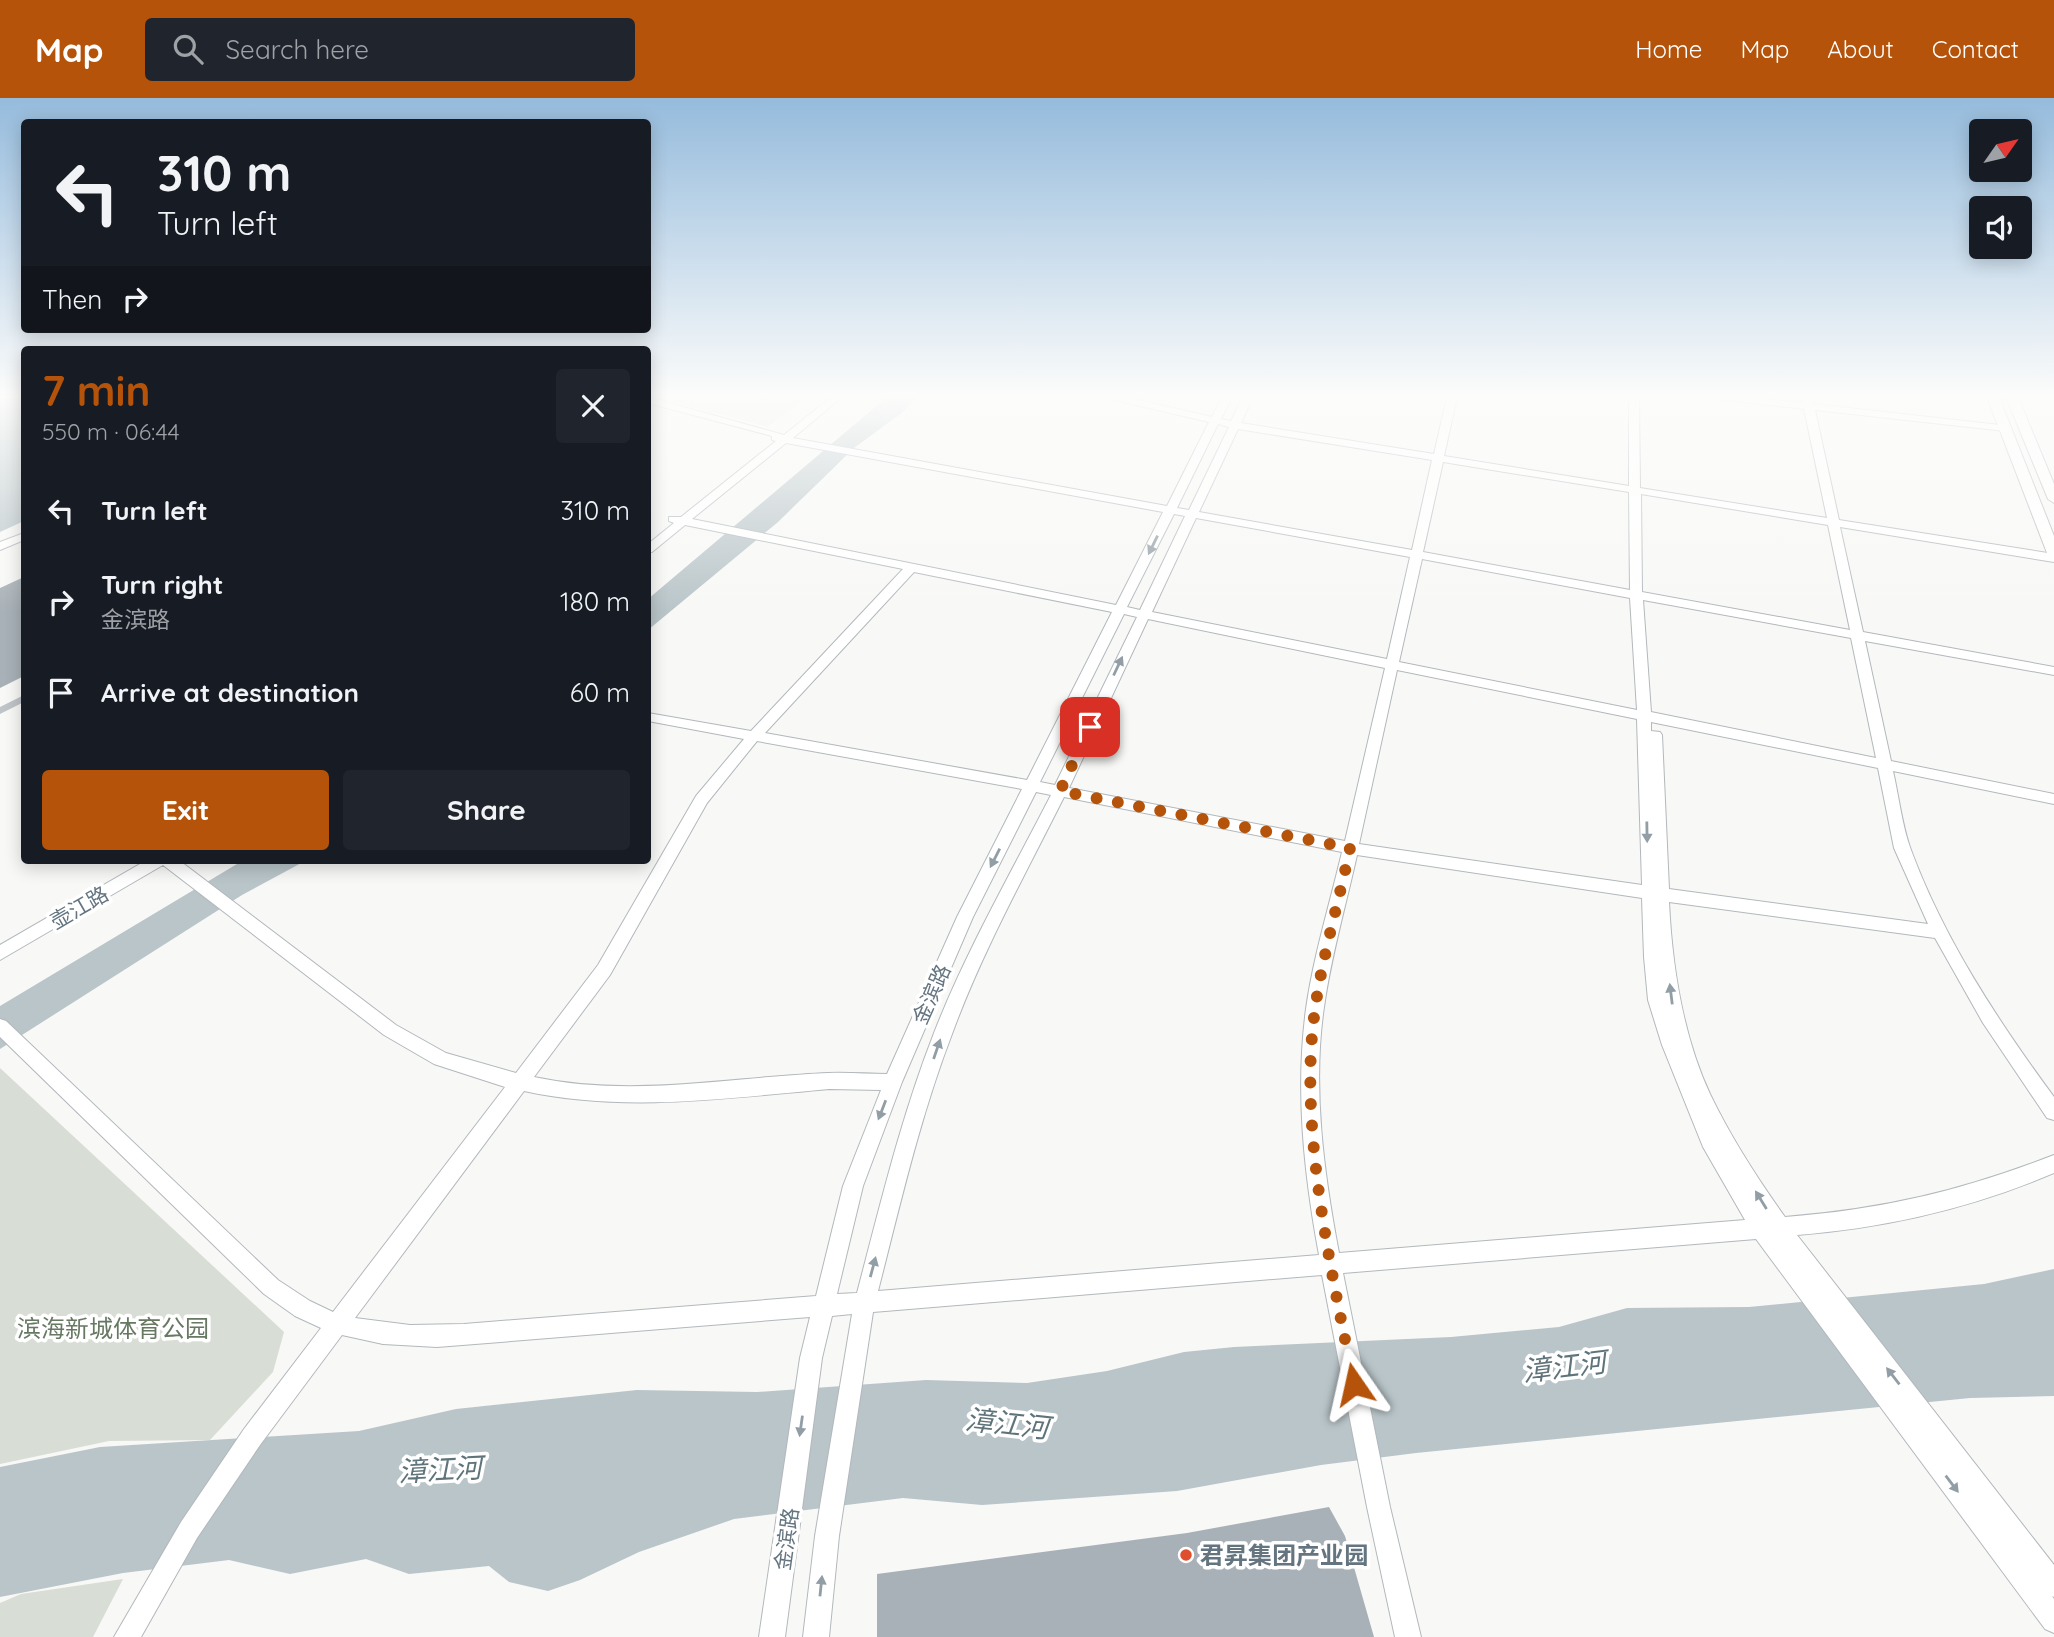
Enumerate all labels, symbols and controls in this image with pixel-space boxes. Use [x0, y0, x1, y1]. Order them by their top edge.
search box [145, 18, 635, 81]
text: Map [35, 29, 103, 70]
icon: search [169, 30, 207, 68]
text: Search here [225, 33, 369, 66]
text: Home [1635, 34, 1702, 64]
text: Map [1740, 34, 1789, 64]
text: About [1827, 34, 1894, 64]
text: Contact [1932, 34, 2019, 64]
north arrow [1969, 119, 2032, 182]
map controls [1969, 119, 2032, 259]
text: 310 m [157, 142, 291, 203]
icon: left [42, 147, 133, 238]
button: sound [1969, 196, 2032, 259]
text: Turn left [157, 203, 278, 243]
icon: right [116, 280, 154, 318]
text: Then [42, 283, 102, 316]
text: 7 min [42, 364, 151, 417]
button: close [556, 369, 630, 443]
text: 550 m · 06:44 [42, 417, 180, 446]
icon: left [42, 492, 80, 530]
text: Turn left [101, 494, 208, 527]
text: 310 m [560, 494, 630, 527]
one-way arrow [1147, 535, 1158, 555]
text: Turn right [101, 568, 223, 601]
icon: right [42, 583, 80, 621]
text: 180 m [560, 585, 630, 618]
text: 金滨路 [101, 605, 170, 634]
one-way arrow [1113, 656, 1124, 677]
icon: arrive [42, 674, 80, 712]
text: Arrive at destination [101, 676, 359, 709]
text: 60 m [570, 676, 630, 709]
pin [1060, 697, 1120, 757]
icon: arrive [1071, 708, 1109, 746]
button: Exit [42, 770, 329, 850]
button: Share [343, 770, 630, 850]
one-way arrow [1641, 821, 1653, 843]
one-way arrow [990, 848, 1001, 868]
street label: 壶江路 [45, 880, 113, 934]
street label: 金滨路 [906, 960, 956, 1028]
one-way arrow [1665, 983, 1676, 1005]
one-way arrow [933, 1039, 943, 1060]
one-way arrow [876, 1100, 887, 1121]
one-way arrow [1755, 1191, 1768, 1210]
one-way arrow [869, 1257, 879, 1278]
park label: 滨海新城体育公园 [17, 1313, 209, 1343]
water label: 漳江河 [1520, 1343, 1613, 1388]
position arrow [1317, 1347, 1391, 1421]
one-way arrow [1886, 1368, 1901, 1385]
water label: 漳江河 [963, 1401, 1056, 1445]
one-way arrow [796, 1415, 807, 1437]
water label: 漳江河 [397, 1449, 488, 1489]
one-way arrow [1945, 1475, 1960, 1493]
street label: 金滨路 [769, 1506, 803, 1572]
place label: 君昇集团产业园 [1200, 1540, 1368, 1570]
marker: 君昇集团产业园 [1178, 1547, 1194, 1563]
one-way arrow [816, 1575, 827, 1597]

